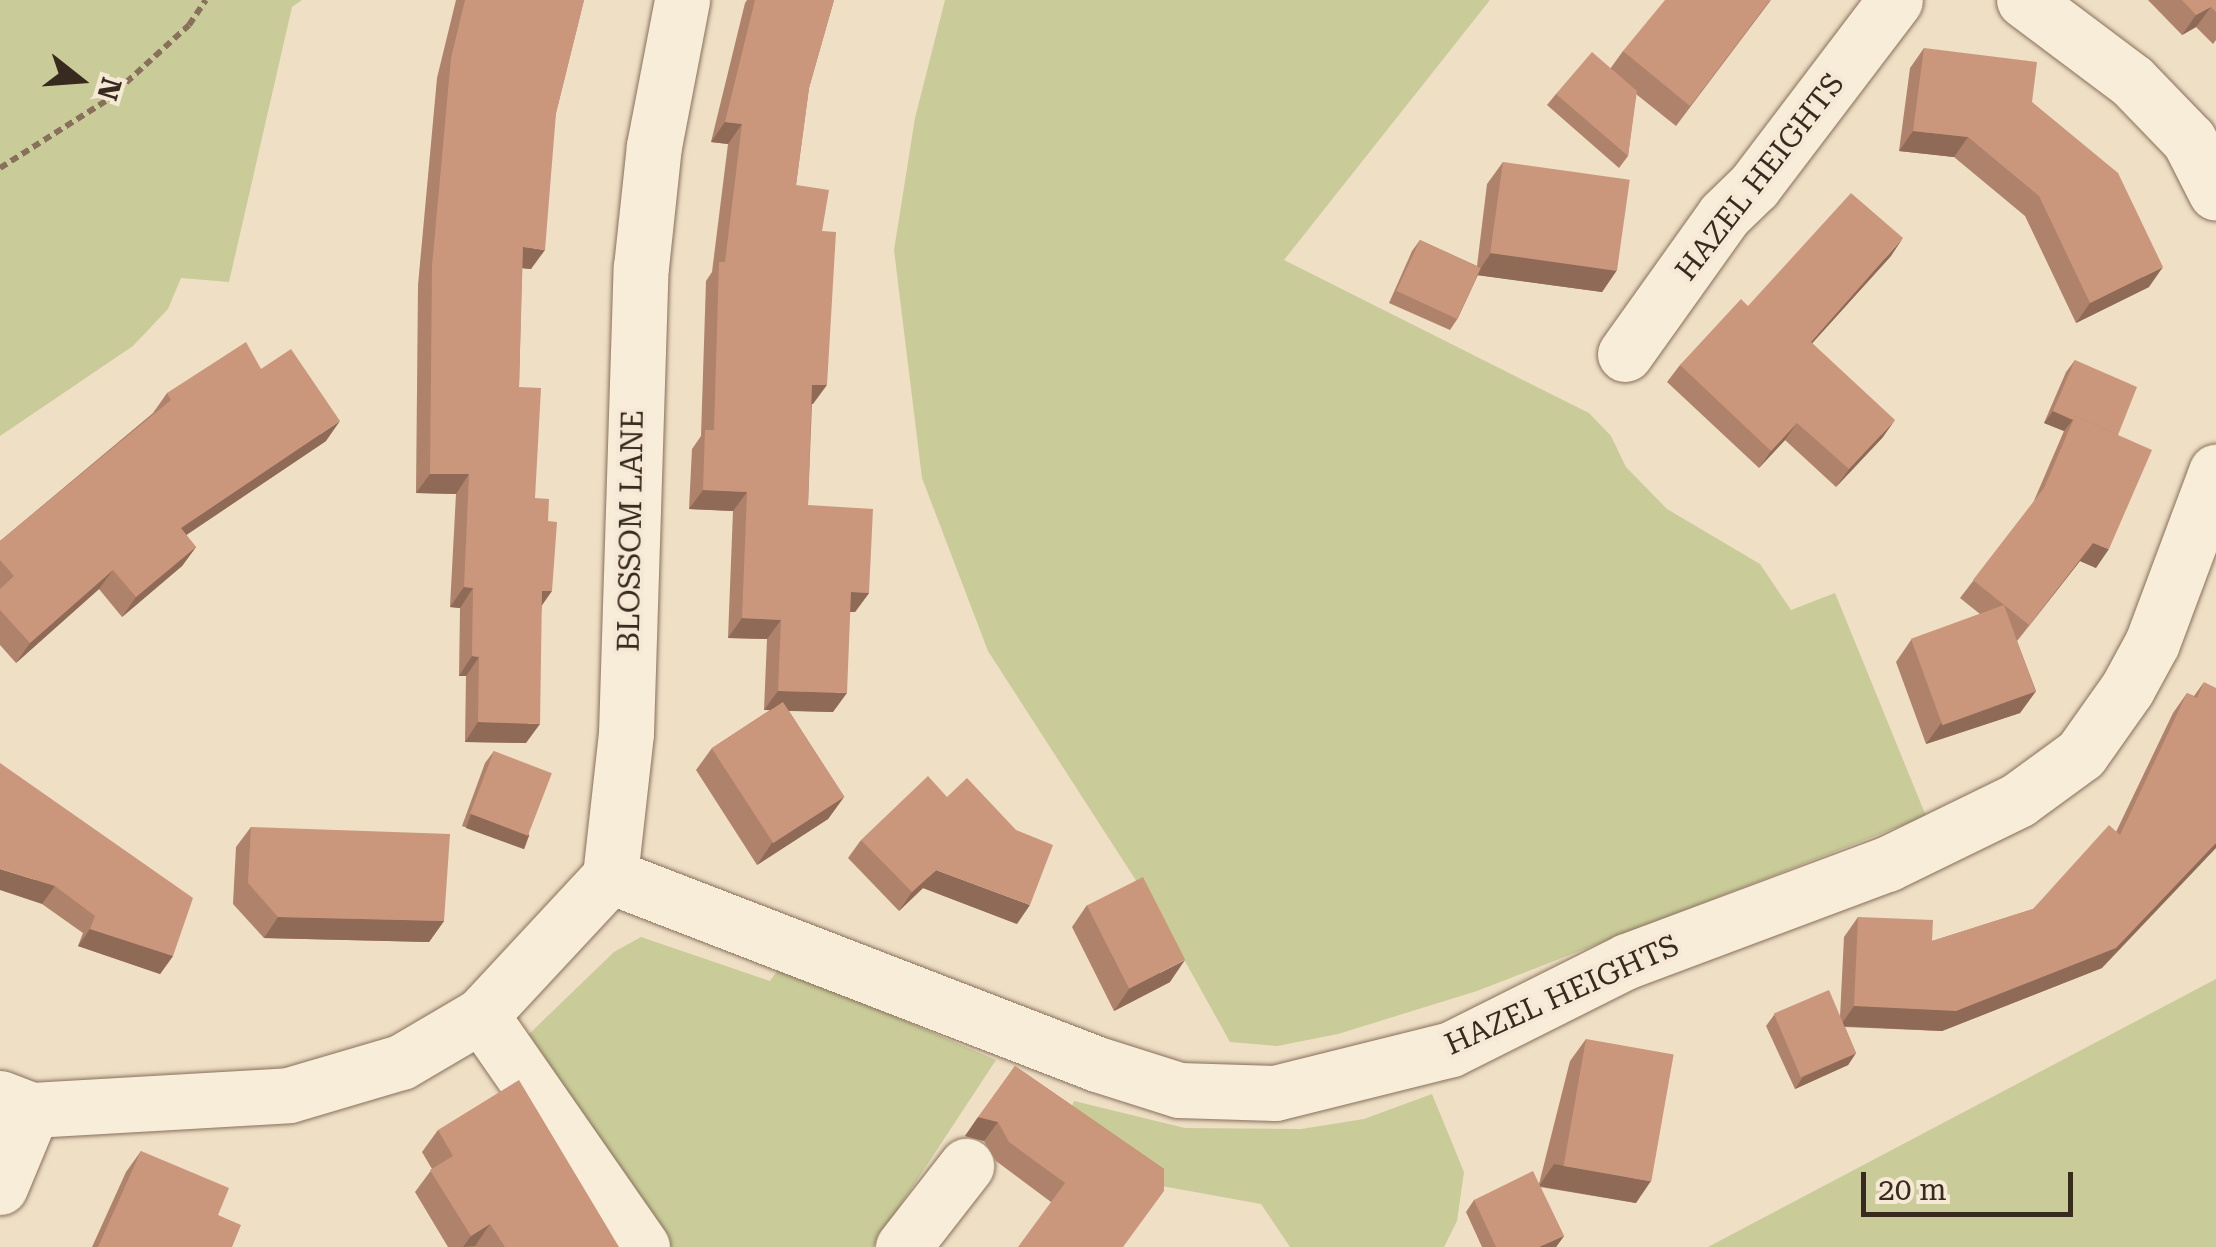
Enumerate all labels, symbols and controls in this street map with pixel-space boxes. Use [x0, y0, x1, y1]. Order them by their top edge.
north arrow [30, 30, 130, 130]
street label: HAZEL HEIGHTS [1668, 67, 1852, 287]
text: N [90, 74, 128, 104]
street label: BLOSSOM LANE [611, 410, 651, 652]
street label: HAZEL HEIGHTS [1439, 927, 1685, 1063]
scale bar [1866, 1152, 2078, 1214]
text: 20 m [1878, 1172, 1947, 1207]

